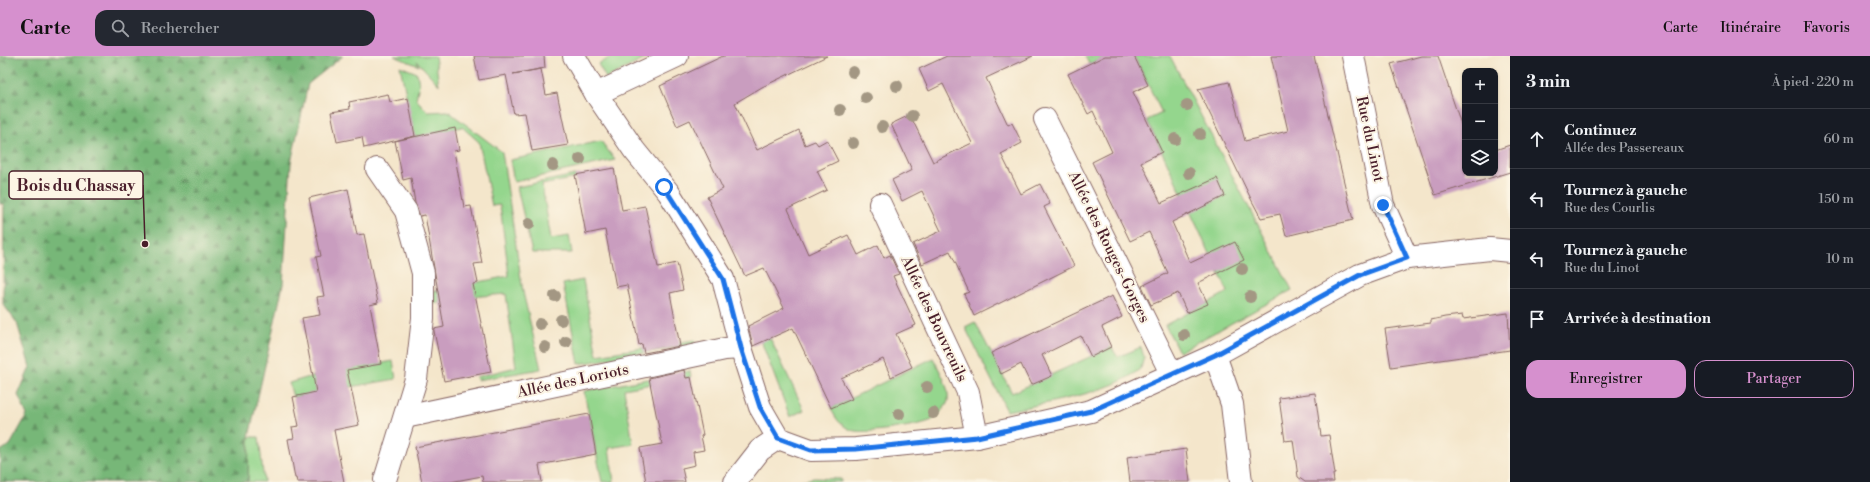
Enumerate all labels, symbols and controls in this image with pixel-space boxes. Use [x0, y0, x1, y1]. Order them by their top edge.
search box [95, 10, 375, 46]
text: Carte [20, 16, 71, 40]
icon: search [109, 17, 131, 39]
text: Rechercher [141, 19, 219, 38]
text: Carte [1663, 19, 1698, 37]
text: Itinéraire [1720, 19, 1781, 37]
text: Favoris [1803, 19, 1850, 37]
map controls [1462, 68, 1498, 176]
button: + [1462, 68, 1498, 104]
text: 3 min [1526, 71, 1570, 93]
text: À pied · 220 m [1772, 74, 1854, 90]
street label: Rue du Linot [1352, 94, 1388, 184]
button: − [1462, 104, 1498, 140]
text: Continuez [1564, 121, 1636, 140]
icon: ahead [1526, 128, 1548, 150]
text: 60 m [1823, 131, 1854, 147]
button: layers [1462, 140, 1498, 176]
text: Allée des Passereaux [1564, 140, 1684, 156]
street label: Allée des Rouges-Gorges [1064, 167, 1154, 326]
callout: Bois du Chassay [9, 171, 143, 199]
text: Bois du Chassay [17, 176, 136, 196]
route start [655, 178, 673, 196]
text: Tournez à gauche [1564, 181, 1687, 200]
icon: left [1526, 188, 1548, 210]
text: 150 m [1819, 191, 1854, 207]
route end [1374, 196, 1392, 214]
text: Rue des Courlis [1564, 200, 1655, 216]
text: Tournez à gauche [1564, 241, 1687, 260]
icon: left [1526, 248, 1548, 270]
text: 10 m [1826, 251, 1854, 267]
street label: Allée des Bouvreuils [896, 252, 971, 385]
text: Rue du Linot [1564, 260, 1640, 276]
icon: arrive [1526, 308, 1548, 330]
text: Arrivée à destination [1564, 309, 1711, 328]
street label: Allée des Loriots [515, 360, 630, 402]
button: Enregistrer [1526, 360, 1686, 398]
button: Partager [1694, 360, 1854, 398]

